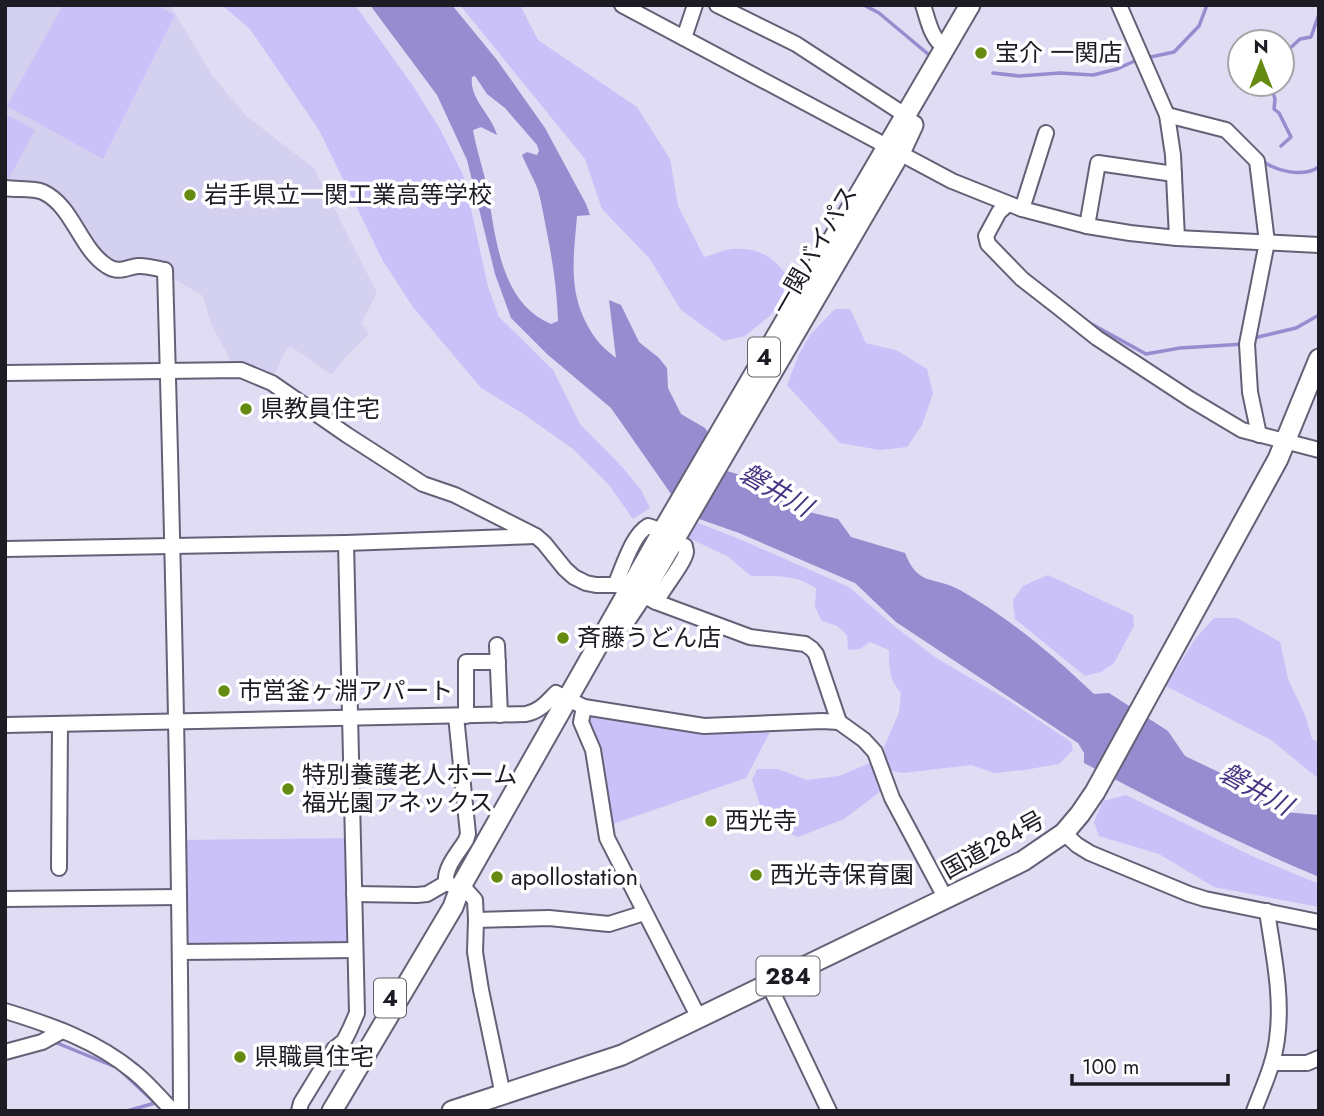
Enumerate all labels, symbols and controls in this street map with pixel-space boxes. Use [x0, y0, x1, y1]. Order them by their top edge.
north arrow [1226, 28, 1296, 98]
text: N [1253, 33, 1269, 60]
place label: 宝介 一関店 [995, 35, 1122, 70]
marker: 宝介 一関店 [973, 45, 989, 61]
place label: 岩手県立一関工業高等学校 [204, 177, 492, 212]
street label: 一関バイパス [764, 179, 866, 321]
marker: 岩手県立一関工業高等学校 [182, 187, 198, 203]
road number: 4 [748, 338, 780, 376]
place label: 県教員住宅 [260, 391, 380, 426]
marker: 県教員住宅 [238, 401, 254, 417]
water label: 磐井川 [733, 454, 822, 527]
place label: 斉藤うどん店 [577, 620, 721, 655]
marker: 斉藤うどん店 [555, 630, 571, 646]
place label: 市営釜ヶ淵アパート [238, 673, 454, 708]
marker: 市営釜ヶ淵アパート [216, 683, 232, 699]
water label: 磐井川 [1213, 753, 1302, 826]
place label: 特別養護老人ホーム 福光園アネックス [302, 757, 517, 820]
marker: 特別養護老人ホーム 福光園アネックス [280, 781, 296, 797]
street label: 国道284号 [935, 802, 1051, 887]
place label: 西光寺 [725, 803, 797, 838]
marker: 西光寺 [703, 813, 719, 829]
place label: 西光寺保育園 [770, 857, 914, 892]
place label: apollostation [511, 859, 638, 894]
marker: 西光寺保育園 [748, 867, 764, 883]
marker: apollostation [489, 869, 505, 885]
road number: 284 [756, 956, 820, 995]
road number: 4 [374, 979, 406, 1018]
place label: 県職員住宅 [254, 1039, 374, 1074]
scale bar [1072, 1042, 1228, 1086]
marker: 県職員住宅 [232, 1049, 248, 1065]
text: 100 m [1082, 1052, 1139, 1082]

